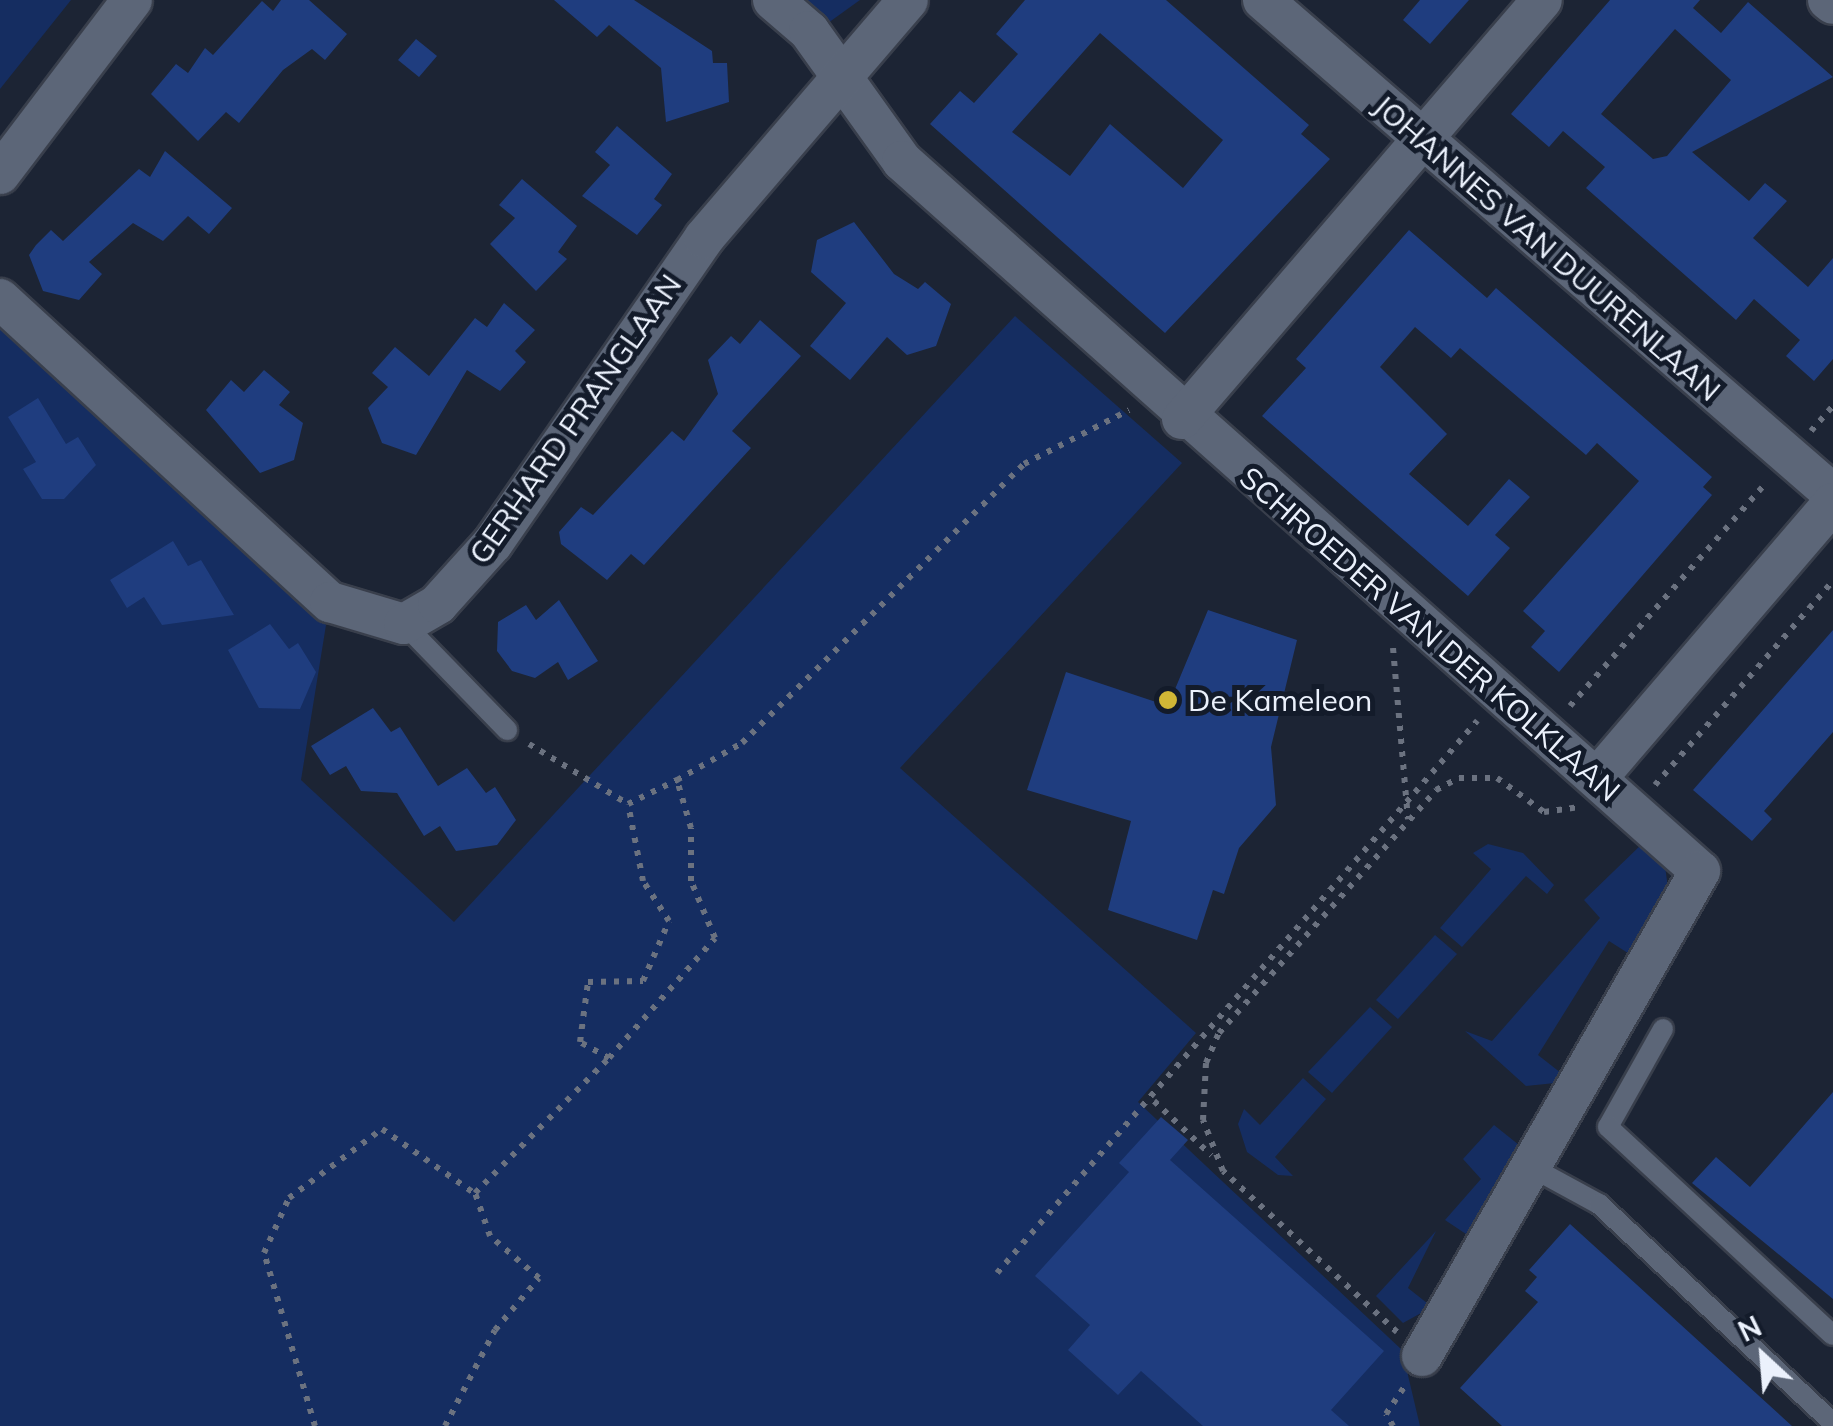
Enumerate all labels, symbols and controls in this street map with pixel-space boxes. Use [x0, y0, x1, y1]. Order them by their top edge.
street label: JOHANNES VAN DUURENLAAN [1366, 88, 1728, 408]
street label: GERHARD PRANGLAAN [461, 267, 689, 571]
street label: SCHROEDER VAN DER KOLKLAAN [1233, 459, 1627, 809]
place label: De Kameleon [1188, 682, 1372, 718]
marker: De Kameleon [1157, 689, 1179, 711]
north arrow [1713, 1306, 1813, 1406]
text: N [1732, 1308, 1767, 1349]

